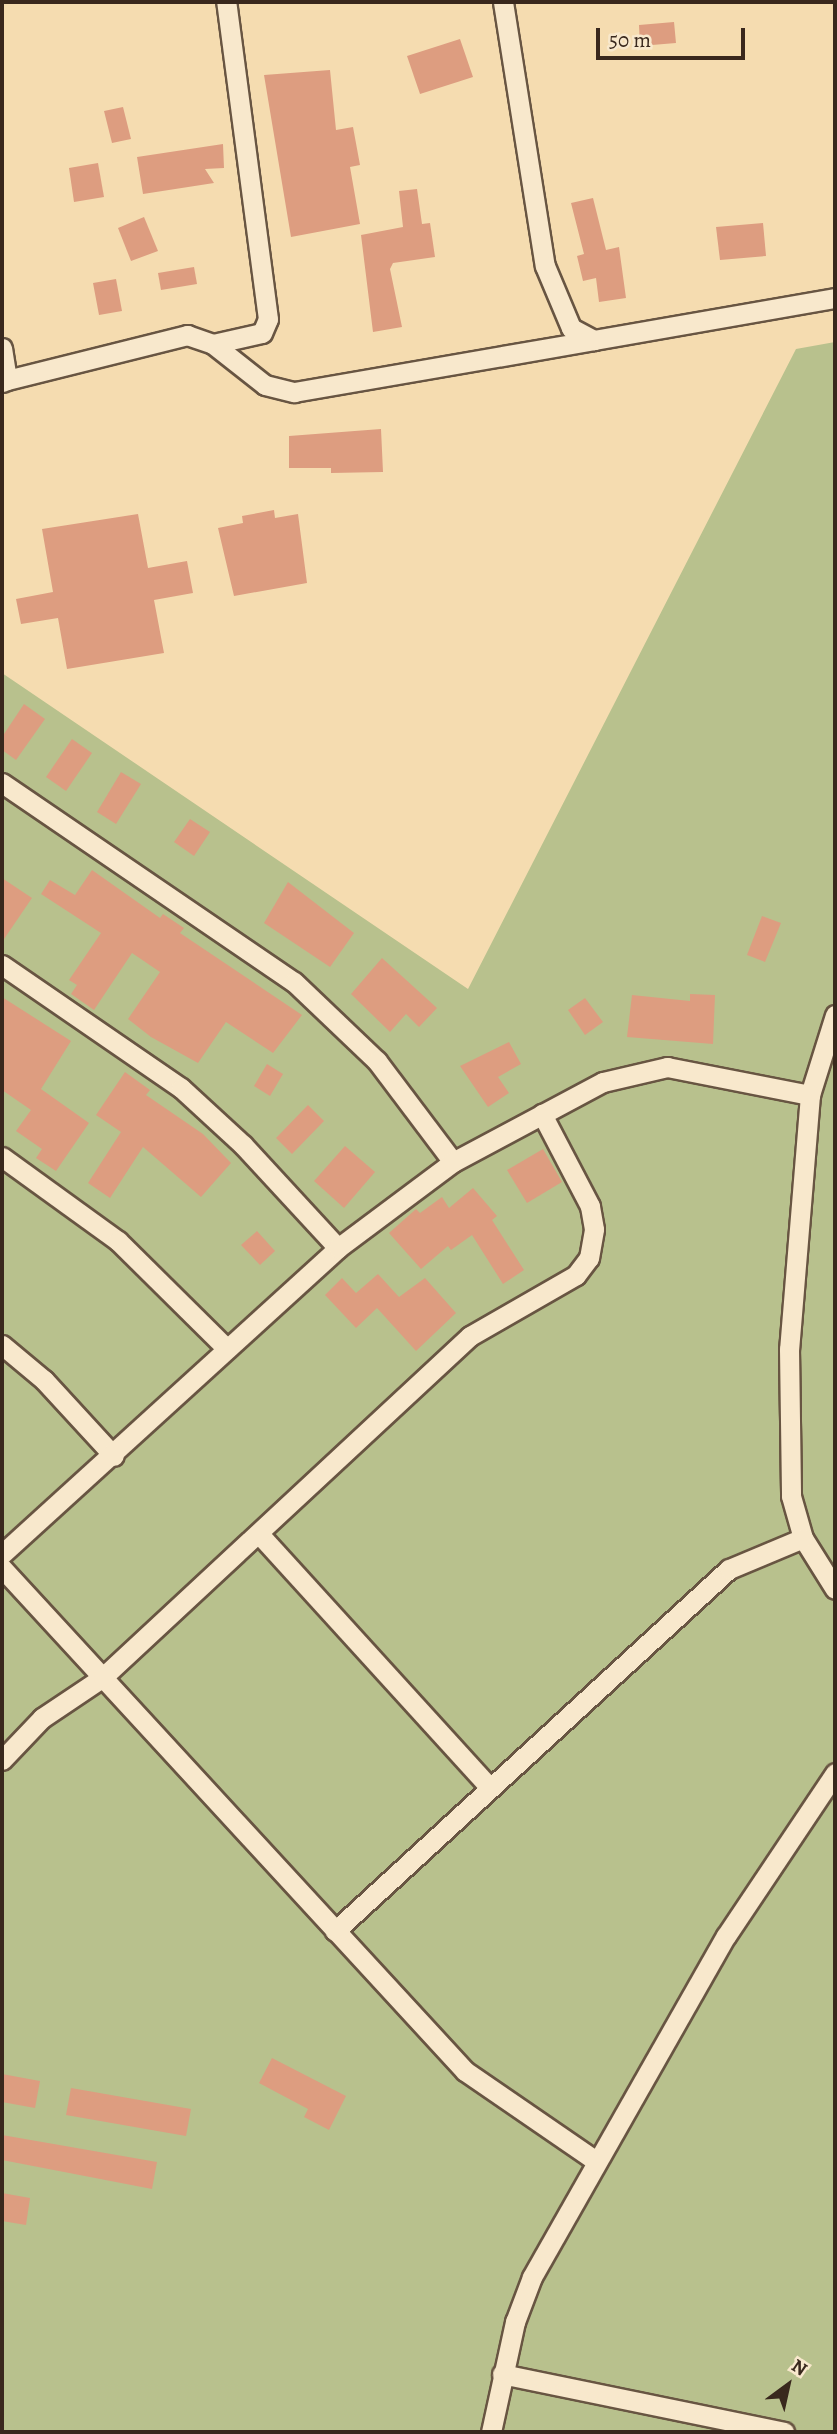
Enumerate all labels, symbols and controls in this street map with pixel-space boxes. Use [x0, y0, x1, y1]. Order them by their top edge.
scale bar [599, 14, 748, 58]
text: 50 m [609, 26, 651, 54]
north arrow [753, 2350, 823, 2420]
text: N [787, 2353, 812, 2382]

